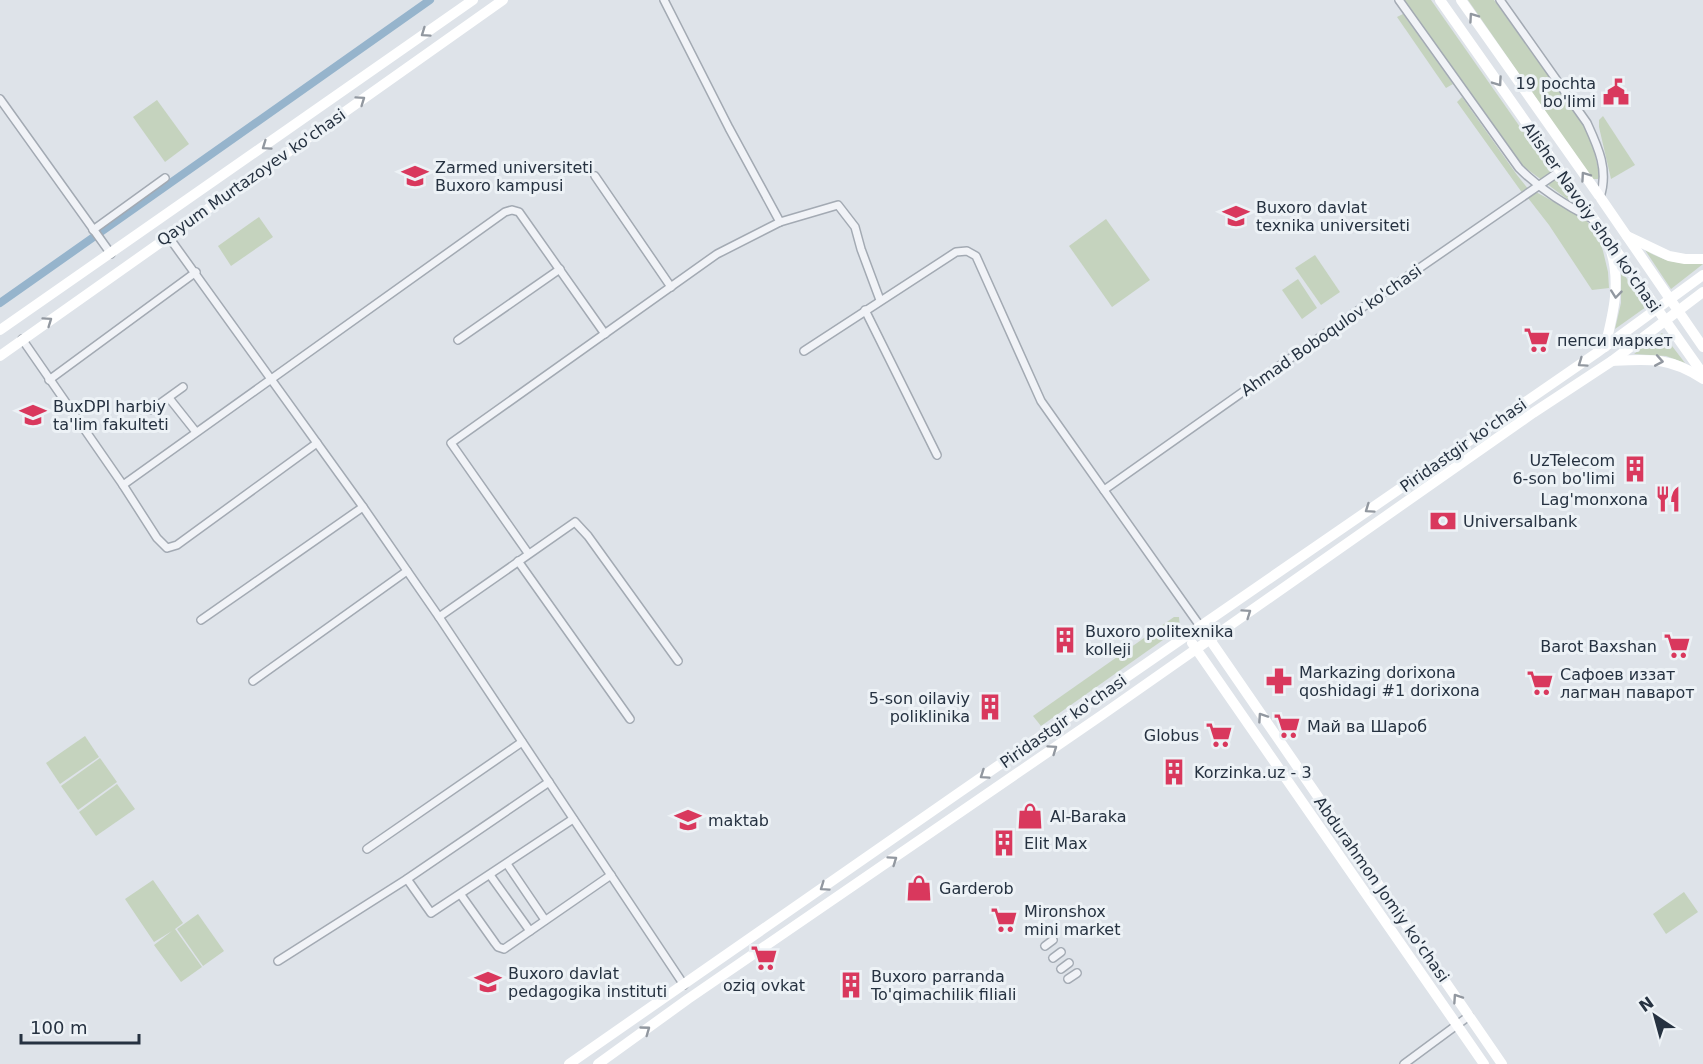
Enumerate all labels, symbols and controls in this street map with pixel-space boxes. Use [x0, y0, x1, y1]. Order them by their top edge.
one-way arrow [1469, 12, 1480, 23]
one-way arrow [421, 26, 432, 37]
place label: 19 pochta bo'limi [1516, 74, 1596, 111]
one-way arrow [1491, 76, 1502, 87]
public building icon: 19 pochta bo'limi [1601, 77, 1631, 107]
one-way arrow [355, 96, 366, 107]
street label: Qayum Murtazoyev ko'chasi [153, 105, 349, 250]
street label: Alisher Navoiy shoh ko'chasi [1518, 119, 1665, 316]
one-way arrow [261, 139, 272, 150]
place label: Zarmed universiteti Buxoro kampusi [435, 158, 593, 195]
school or university icon: Zarmed universiteti Buxoro kampusi [400, 161, 430, 191]
one-way arrow [1581, 172, 1592, 183]
place label: Buxoro davlat texnika universiteti [1256, 198, 1410, 235]
school or university icon: Buxoro davlat texnika universiteti [1221, 201, 1251, 231]
street label: Ahmad Boboqulov ko'chasi [1237, 261, 1425, 400]
one-way arrow [1610, 290, 1623, 299]
one-way arrow [41, 318, 52, 329]
supermarket icon: пепси маркет [1522, 325, 1552, 355]
place label: пепси маркет [1557, 331, 1673, 350]
one-way arrow [1654, 354, 1664, 367]
one-way arrow [1577, 356, 1588, 367]
street label: Piridastgir ko'chasi [1396, 395, 1530, 496]
place label: BuxDPI harbiy ta'lim fakulteti [53, 397, 169, 434]
school or university icon: BuxDPI harbiy ta'lim fakulteti [18, 400, 48, 430]
place label: UzTelecom 6-son bo'limi [1512, 451, 1615, 488]
building icon: UzTelecom 6-son bo'limi [1620, 454, 1650, 484]
restaurant icon: Lag'monxona [1653, 484, 1683, 514]
place label: Lag'monxona [1541, 490, 1648, 509]
one-way arrow [1365, 502, 1376, 513]
bank icon: Universalbank [1428, 506, 1458, 536]
place label: Universalbank [1463, 512, 1578, 531]
one-way arrow [1241, 609, 1252, 620]
place label: Buxoro politexnika kolleji [1085, 622, 1234, 659]
building icon: Buxoro politexnika kolleji [1050, 625, 1080, 655]
supermarket icon: Barot Baxshan [1662, 631, 1692, 661]
place label: Barot Baxshan [1540, 637, 1657, 656]
place label: Markazing dorixona qoshidagi #1 dorixona [1299, 663, 1480, 700]
place label: Сафоев иззат лагман паварот [1560, 665, 1695, 702]
pharmacy icon: Markazing dorixona qoshidagi #1 dorixona [1264, 666, 1294, 696]
supermarket icon: Сафоев иззат лагман паварот [1525, 668, 1555, 698]
street label: Piridastgir ko'chasi [996, 671, 1130, 772]
place label: 5-son oilaviy poliklinika [869, 689, 970, 726]
building icon: 5-son oilaviy poliklinika [975, 692, 1005, 722]
supermarket icon: Май ва Шароб [1272, 711, 1302, 741]
one-way arrow [1258, 713, 1270, 723]
place label: Май ва Шароб [1307, 717, 1427, 736]
supermarket icon: Globus [1204, 720, 1234, 750]
place label: Globus [1144, 726, 1199, 745]
one-way arrow [1046, 745, 1057, 756]
building icon: Korzinka.uz - 3 [1159, 757, 1189, 787]
place label: Korzinka.uz - 3 [1194, 763, 1312, 782]
one-way arrow [980, 768, 991, 779]
street label: Abdurahmon Jomiy ko'chasi [1310, 793, 1453, 986]
shop icon: Al-Baraka [1015, 801, 1045, 831]
school or university icon: maktab [673, 805, 703, 835]
place label: Al-Baraka [1050, 807, 1127, 826]
place label: maktab [708, 811, 769, 830]
building icon: Elit Max [989, 828, 1019, 858]
place label: Elit Max [1024, 834, 1087, 853]
one-way arrow [886, 856, 897, 867]
shop icon: Garderob [904, 873, 934, 903]
place label: Garderob [939, 879, 1014, 898]
one-way arrow [820, 880, 831, 891]
place label: Mironshox mini market [1024, 902, 1120, 939]
supermarket icon: Mironshox mini market [989, 905, 1019, 935]
supermarket icon: oziq ovkat [749, 943, 779, 973]
place label: Buxoro davlat pedagogika instituti [508, 964, 667, 1001]
school or university icon: Buxoro davlat pedagogika instituti [473, 967, 503, 997]
place label: Buxoro parranda To'qimachilik filiali [870, 967, 1017, 1004]
building icon: Buxoro parranda To'qimachilik filiali [836, 970, 866, 1000]
place label: oziq ovkat [723, 976, 805, 995]
north arrow [1625, 986, 1685, 1046]
text: N [1635, 993, 1657, 1016]
one-way arrow [1453, 994, 1464, 1005]
scale bar [21, 1007, 140, 1045]
text: 100 m [30, 1017, 88, 1038]
one-way arrow [639, 1026, 650, 1037]

